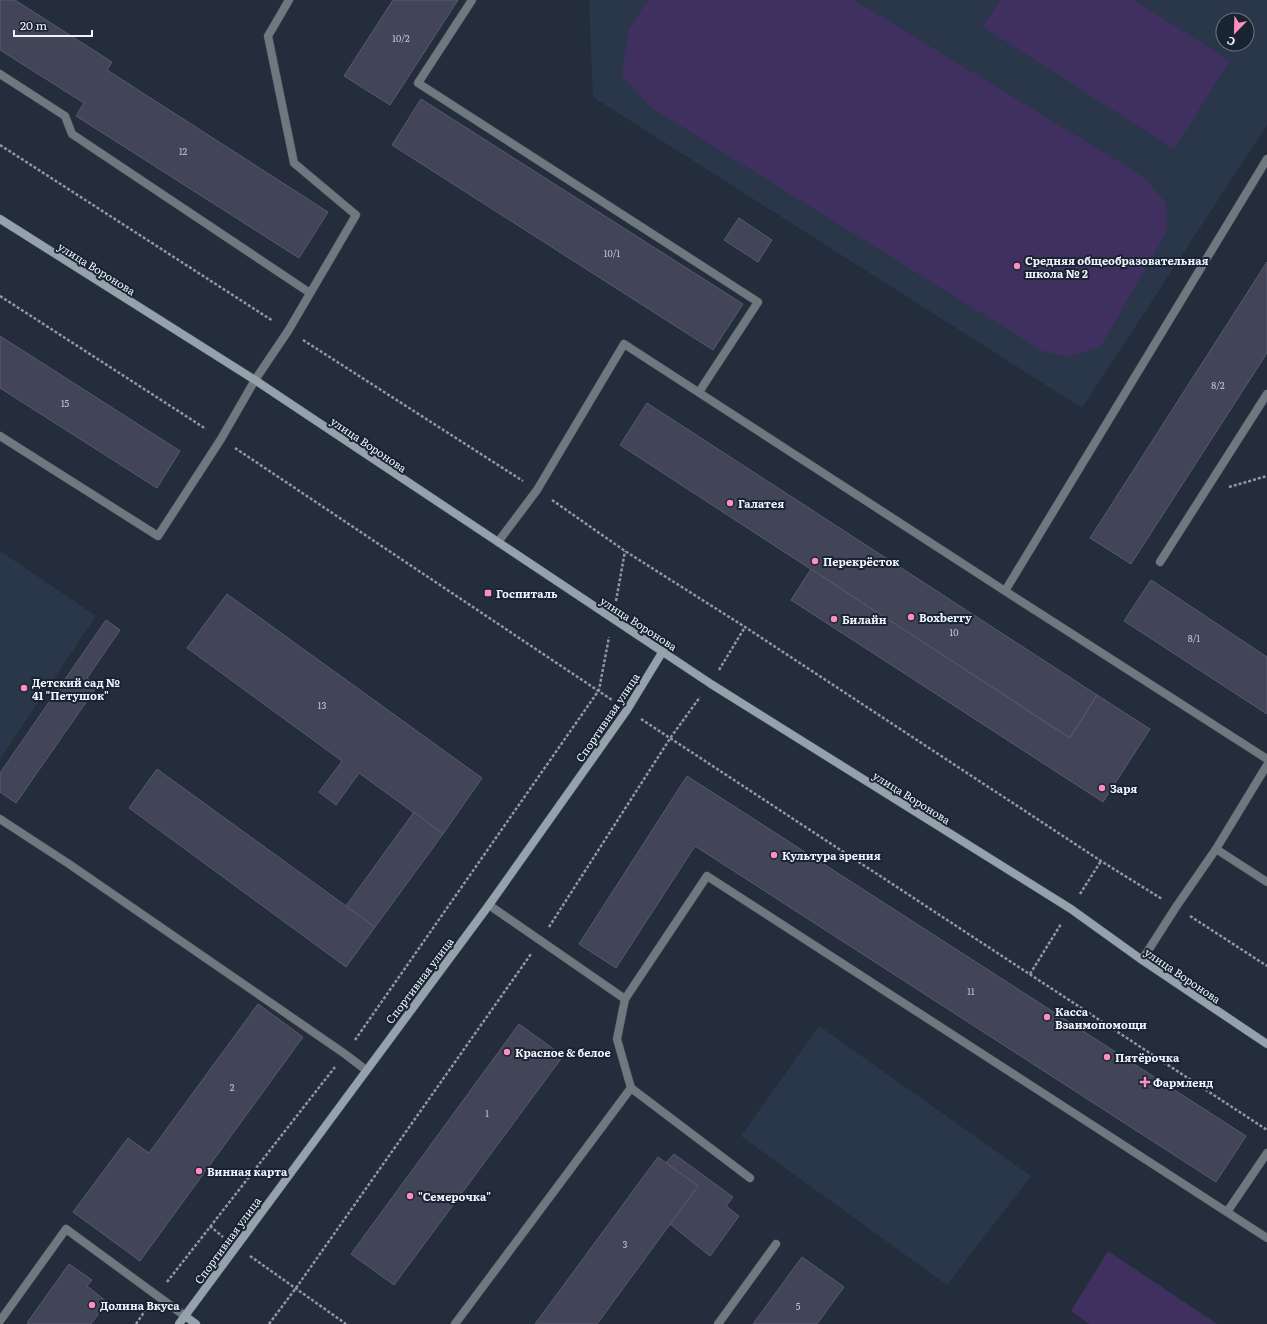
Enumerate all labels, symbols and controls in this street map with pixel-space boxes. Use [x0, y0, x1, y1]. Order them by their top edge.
scale bar [14, 12, 92, 38]
north arrow [1215, 12, 1255, 52]
text: 20 m [20, 16, 47, 34]
house number: 10/2 [392, 31, 410, 45]
text: С [1224, 33, 1237, 51]
house number: 12 [179, 144, 188, 158]
street label: улица Воронова [55, 238, 139, 298]
house number: 10/1 [604, 246, 621, 260]
place label: Средняя общеобразовательная школа № 2 [1025, 252, 1209, 281]
marker: Средняя общеобразовательная школа № 2 [1012, 261, 1022, 271]
house number: 8/2 [1211, 378, 1225, 392]
house number: 15 [61, 396, 70, 410]
street label: улица Воронова [328, 413, 410, 476]
place label: Галатея [738, 495, 784, 511]
marker: Галатея [725, 498, 735, 508]
place label: Перекрёсток [823, 553, 900, 569]
marker: Перекрёсток [810, 556, 820, 566]
place label: Госпиталь [496, 585, 558, 601]
marker: Госпиталь [483, 588, 493, 598]
street label: улица Воронова [597, 592, 681, 654]
place label: Boxberry [919, 609, 972, 625]
place label: Билайн [842, 611, 887, 627]
marker: Boxberry [906, 612, 916, 622]
marker: Билайн [829, 614, 839, 624]
house number: 10 [950, 625, 958, 639]
house number: 8/1 [1188, 631, 1201, 645]
street label: Спортивная улица [571, 669, 643, 765]
place label: Детский сад № 41 "Петушок" [32, 674, 120, 703]
marker: Детский сад № 41 "Петушок" [19, 683, 29, 693]
house number: 13 [318, 698, 326, 712]
street label: улица Воронова [870, 767, 954, 827]
place label: Заря [1110, 780, 1137, 796]
marker: Заря [1097, 783, 1107, 793]
place label: Культура зрения [782, 847, 881, 863]
marker: Культура зрения [769, 850, 779, 860]
street label: Спортивная улица [381, 934, 457, 1026]
street label: улица Воронова [1142, 944, 1224, 1007]
house number: 11 [967, 984, 975, 998]
place label: Касса Взаимопомощи [1055, 1003, 1147, 1032]
marker: Касса Взаимопомощи [1042, 1012, 1052, 1022]
place label: Красное & белое [515, 1044, 611, 1060]
marker: Красное & белое [502, 1047, 512, 1057]
place label: Пятёрочка [1115, 1049, 1180, 1065]
marker: Пятёрочка [1102, 1052, 1112, 1062]
place label: Фармленд [1153, 1074, 1213, 1090]
marker: Фармленд [1140, 1077, 1150, 1087]
house number: 2 [230, 1080, 235, 1094]
house number: 1 [485, 1106, 489, 1120]
place label: Винная карта [207, 1163, 288, 1179]
marker: Винная карта [194, 1166, 204, 1176]
place label: "Семерочка" [418, 1188, 491, 1204]
marker: "Семерочка" [405, 1191, 415, 1201]
street label: Спортивная улица [190, 1193, 264, 1287]
house number: 3 [623, 1237, 628, 1251]
place label: Долина Вкуса [100, 1297, 180, 1313]
house number: 5 [796, 1299, 801, 1313]
marker: Долина Вкуса [87, 1300, 97, 1310]

